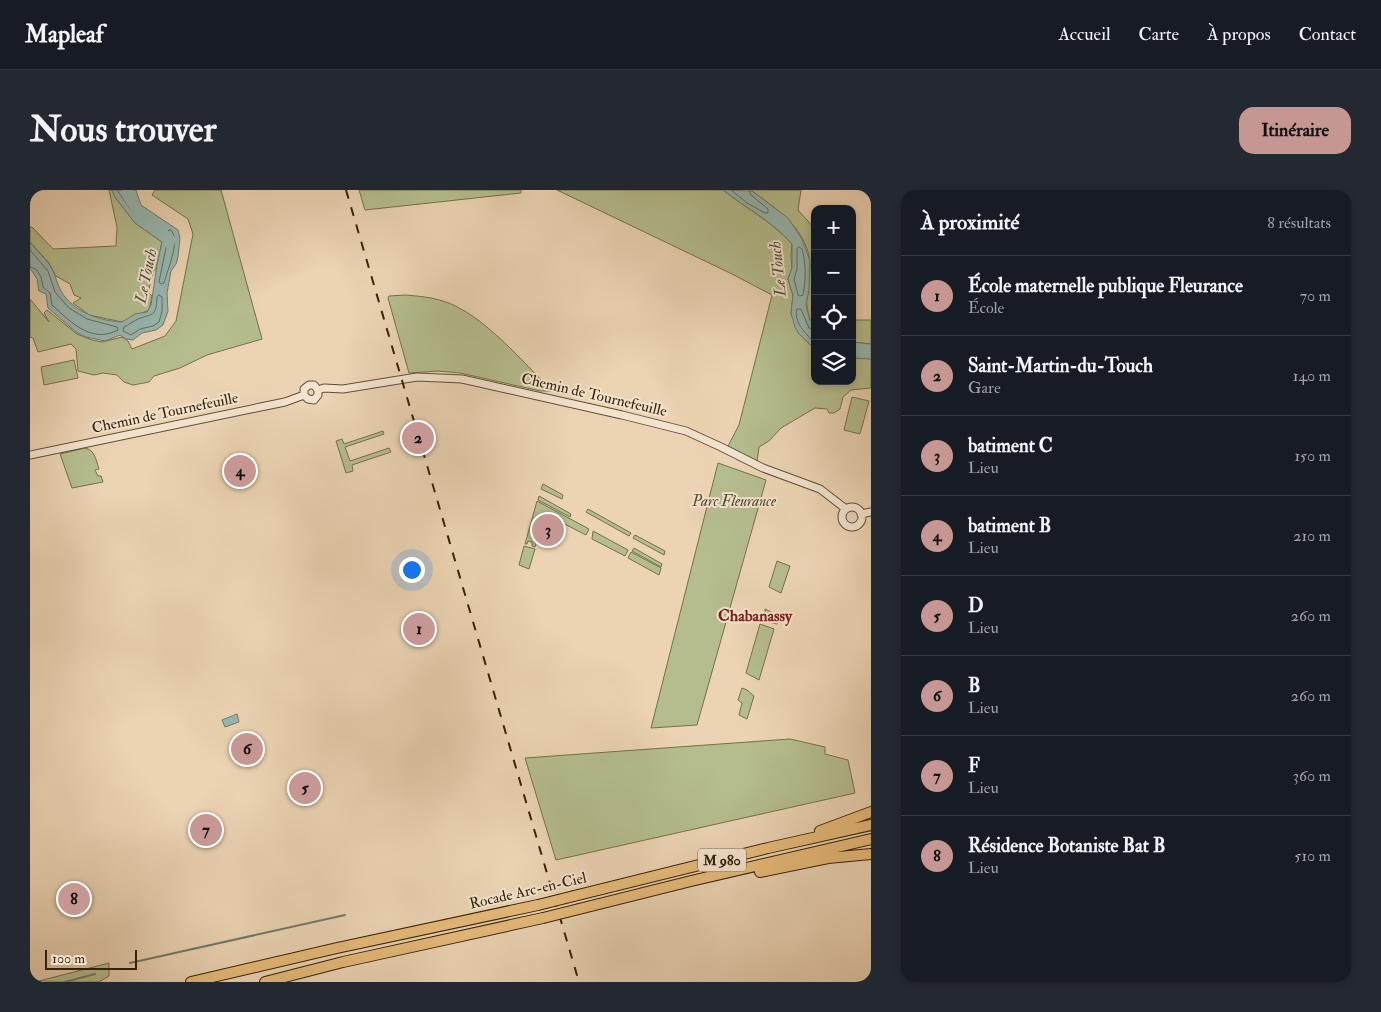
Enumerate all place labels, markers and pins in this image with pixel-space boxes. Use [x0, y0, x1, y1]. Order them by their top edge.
pin: 2 [402, 419, 434, 457]
pin: 4 [224, 452, 256, 490]
pin: 3 [532, 511, 564, 549]
pin: 1 [403, 610, 435, 648]
pin: 6 [231, 730, 263, 768]
pin: 5 [289, 769, 321, 807]
pin: 7 [190, 811, 222, 849]
pin: 8 [58, 880, 90, 918]

